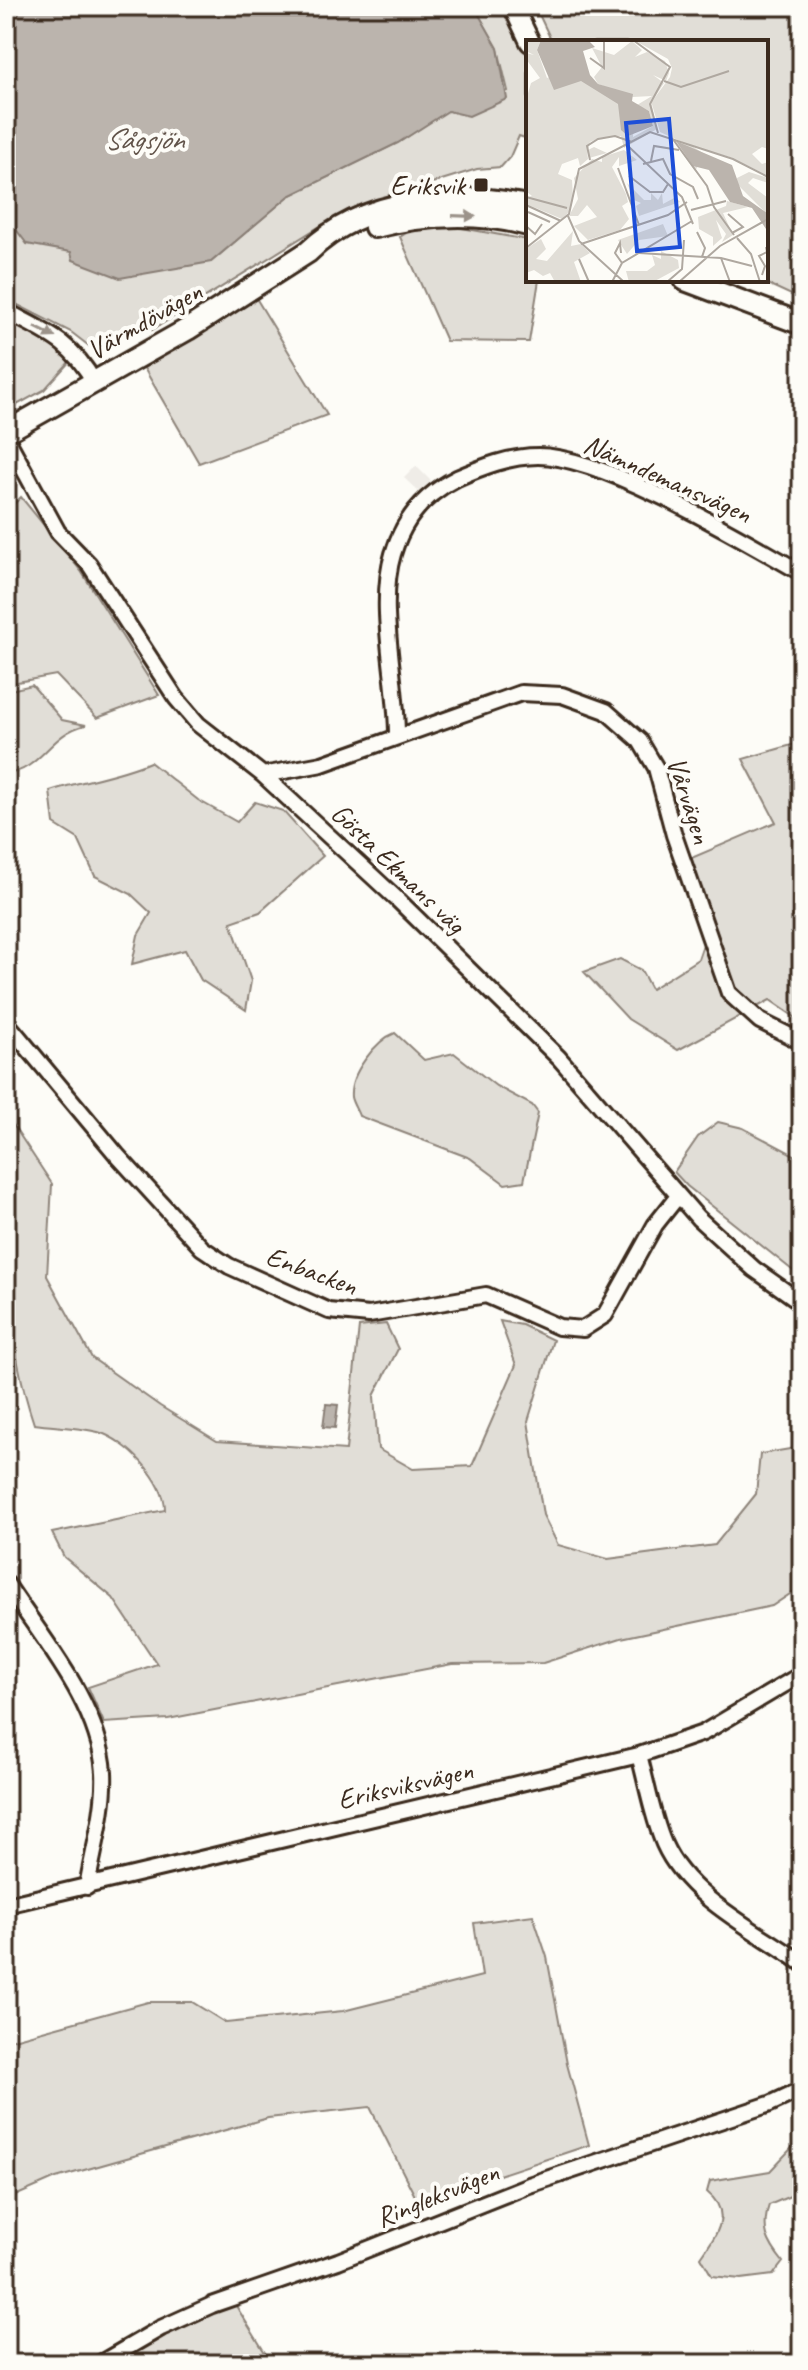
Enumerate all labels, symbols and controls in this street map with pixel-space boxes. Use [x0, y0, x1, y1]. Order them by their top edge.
inset map [526, 40, 768, 282]
water label: Sågsjön [105, 120, 186, 158]
place label: Eriksvik [390, 168, 467, 203]
marker: Eriksvik [472, 176, 490, 194]
one-way arrow [452, 210, 477, 223]
street label: Värmdövägen [80, 273, 208, 367]
one-way arrow [33, 325, 56, 338]
street label: Nämndemansvägen [579, 426, 757, 531]
street label: Vårvägen [659, 752, 720, 848]
street label: Gösta Ekmans väg [324, 795, 474, 942]
street label: Enbacken [262, 1238, 362, 1303]
street label: Eriksviksvägen [334, 1752, 476, 1817]
street label: Ringleksvägen [371, 2154, 504, 2235]

